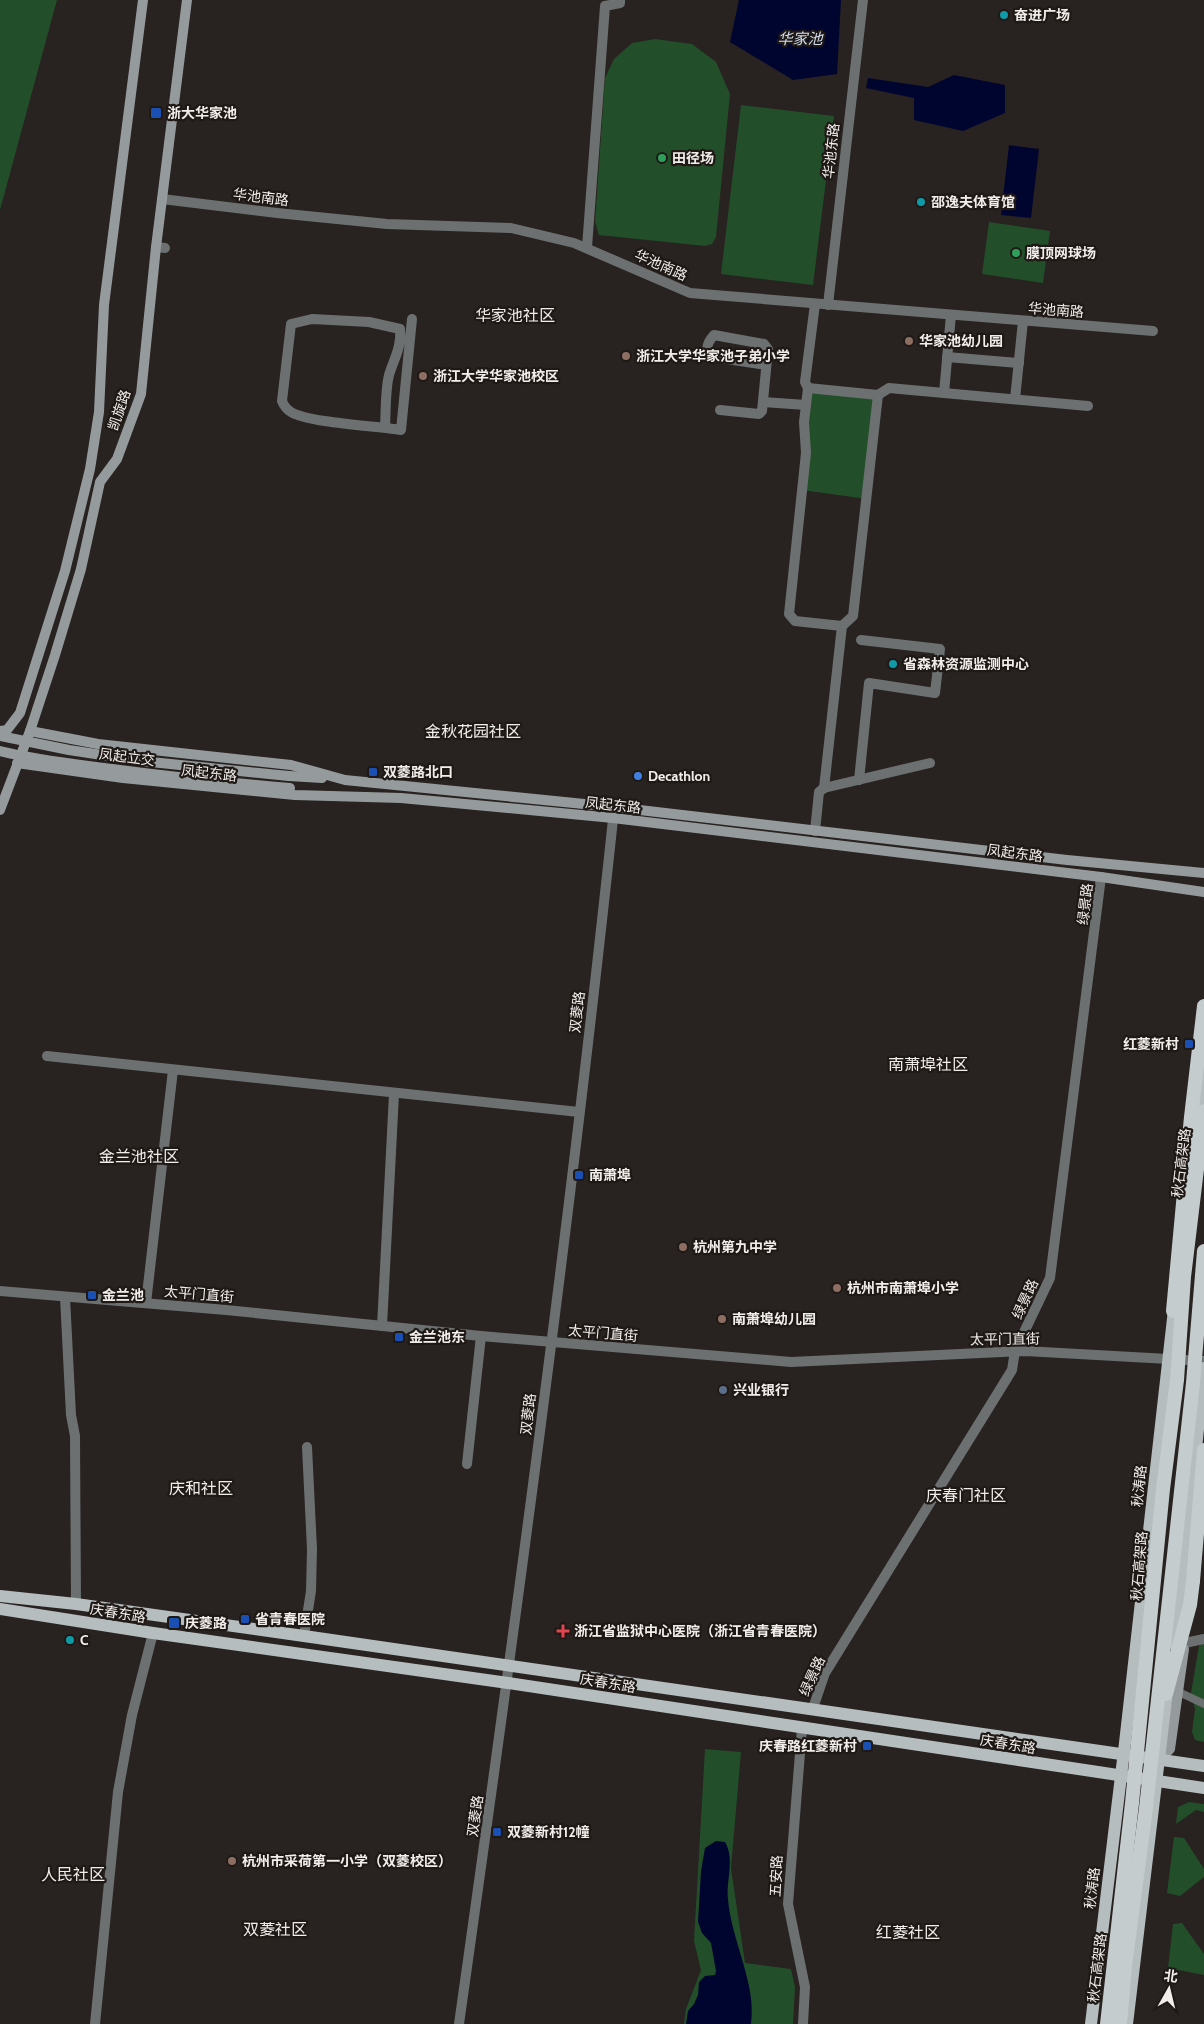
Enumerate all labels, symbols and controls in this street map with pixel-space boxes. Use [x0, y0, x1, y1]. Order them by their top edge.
place label: 奋进广场 [1014, 6, 1070, 24]
marker: 奋进广场 [998, 9, 1010, 21]
water label: 华家池 [777, 30, 824, 48]
place label: 浙大华家池 [167, 104, 237, 122]
marker: 浙大华家池 [149, 106, 163, 120]
street label: 华池东路 [819, 122, 843, 180]
place label: 田径场 [672, 149, 714, 167]
marker: 田径场 [656, 152, 668, 164]
street label: 华池南路 [232, 185, 290, 209]
place label: 邵逸夫体育馆 [931, 193, 1015, 211]
marker: 邵逸夫体育馆 [915, 196, 927, 208]
place label: 膜顶网球场 [1026, 244, 1096, 262]
street label: 华池南路 [632, 245, 690, 285]
marker: 膜顶网球场 [1010, 247, 1022, 259]
street label: 华池南路 [1027, 299, 1085, 321]
district label: 华家池社区 [475, 306, 555, 325]
place label: 华家池幼儿园 [919, 332, 1003, 350]
marker: 华家池幼儿园 [903, 335, 915, 347]
place label: 浙江大学华家池子弟小学 [636, 347, 790, 365]
marker: 浙江大学华家池子弟小学 [620, 350, 632, 362]
place label: 浙江大学华家池校区 [433, 367, 559, 385]
marker: 浙江大学华家池校区 [417, 370, 429, 382]
street label: 凯旋路 [104, 387, 134, 433]
place label: 省森林资源监测中心 [903, 655, 1029, 673]
marker: 省森林资源监测中心 [887, 658, 899, 670]
district label: 金秋花园社区 [425, 722, 521, 741]
street label: 凤起立交 [98, 745, 156, 769]
street label: 凤起东路 [180, 761, 238, 785]
place label: 双菱路北口 [383, 763, 453, 781]
marker: 双菱路北口 [367, 766, 379, 778]
place label: Decathlon [648, 767, 710, 785]
marker: Decathlon [632, 770, 644, 782]
street label: 凤起东路 [584, 793, 642, 817]
street label: 凤起东路 [986, 841, 1044, 865]
street label: 绿景路 [1074, 882, 1096, 926]
street label: 双菱路 [566, 990, 588, 1034]
place label: 红菱新村 [1123, 1035, 1179, 1053]
marker: 红菱新村 [1183, 1038, 1195, 1050]
district label: 南萧埠社区 [888, 1055, 968, 1074]
street label: 秋石高架路 [1168, 1127, 1194, 1199]
district label: 金兰池社区 [99, 1147, 179, 1166]
place label: 南萧埠 [589, 1166, 631, 1184]
marker: 南萧埠 [573, 1169, 585, 1181]
place label: 杭州第九中学 [693, 1238, 777, 1256]
marker: 杭州第九中学 [677, 1241, 689, 1253]
street label: 绿景路 [1008, 1276, 1042, 1322]
place label: 杭州市南萧埠小学 [847, 1279, 959, 1297]
street label: 太平门直街 [163, 1282, 235, 1306]
marker: 杭州市南萧埠小学 [831, 1282, 843, 1294]
place label: 金兰池 [102, 1286, 144, 1304]
marker: 金兰池 [86, 1289, 98, 1301]
place label: 南萧埠幼儿园 [732, 1310, 816, 1328]
marker: 南萧埠幼儿园 [716, 1313, 728, 1325]
street label: 太平门直街 [567, 1321, 639, 1345]
place label: 金兰池东 [409, 1328, 465, 1346]
street label: 太平门直街 [970, 1329, 1040, 1349]
marker: 金兰池东 [393, 1331, 405, 1343]
place label: 兴业银行 [733, 1381, 789, 1399]
marker: 兴业银行 [717, 1384, 729, 1396]
street label: 双菱路 [517, 1392, 539, 1436]
street label: 秋涛路 [1128, 1464, 1150, 1508]
district label: 庆和社区 [169, 1479, 233, 1498]
district label: 庆春门社区 [926, 1486, 1006, 1505]
street label: 秋石高架路 [1127, 1530, 1151, 1602]
street label: 庆春东路 [89, 1600, 147, 1626]
place label: 省青春医院 [255, 1610, 325, 1628]
marker: 省青春医院 [239, 1613, 251, 1625]
place label: 庆菱路 [185, 1614, 227, 1632]
marker: 庆菱路 [167, 1616, 181, 1630]
place label: 浙江省监狱中心医院（浙江省青春医院） [574, 1622, 826, 1640]
marker: 浙江省监狱中心医院（浙江省青春医院） [556, 1624, 570, 1638]
place label: C [80, 1631, 89, 1649]
marker: C [64, 1634, 76, 1646]
street label: 绿景路 [795, 1653, 829, 1699]
street label: 庆春东路 [579, 1670, 637, 1696]
street label: 庆春东路 [979, 1731, 1037, 1757]
place label: 庆春路红菱新村 [759, 1737, 857, 1755]
marker: 庆春路红菱新村 [861, 1740, 873, 1752]
street label: 双菱路 [463, 1794, 487, 1838]
place label: 双菱新村12幢 [507, 1823, 590, 1841]
marker: 双菱新村12幢 [491, 1826, 503, 1838]
place label: 杭州市采荷第一小学（双菱校区） [242, 1852, 452, 1870]
marker: 杭州市采荷第一小学（双菱校区） [226, 1855, 238, 1867]
street label: 五安路 [766, 1855, 786, 1897]
district label: 人民社区 [41, 1865, 105, 1884]
street label: 秋涛路 [1081, 1866, 1103, 1910]
district label: 双菱社区 [243, 1920, 307, 1939]
district label: 红菱社区 [876, 1923, 940, 1942]
street label: 秋石高架路 [1084, 1932, 1110, 2004]
north arrow [1144, 1964, 1194, 2014]
text: 北 [1163, 1966, 1179, 1986]

